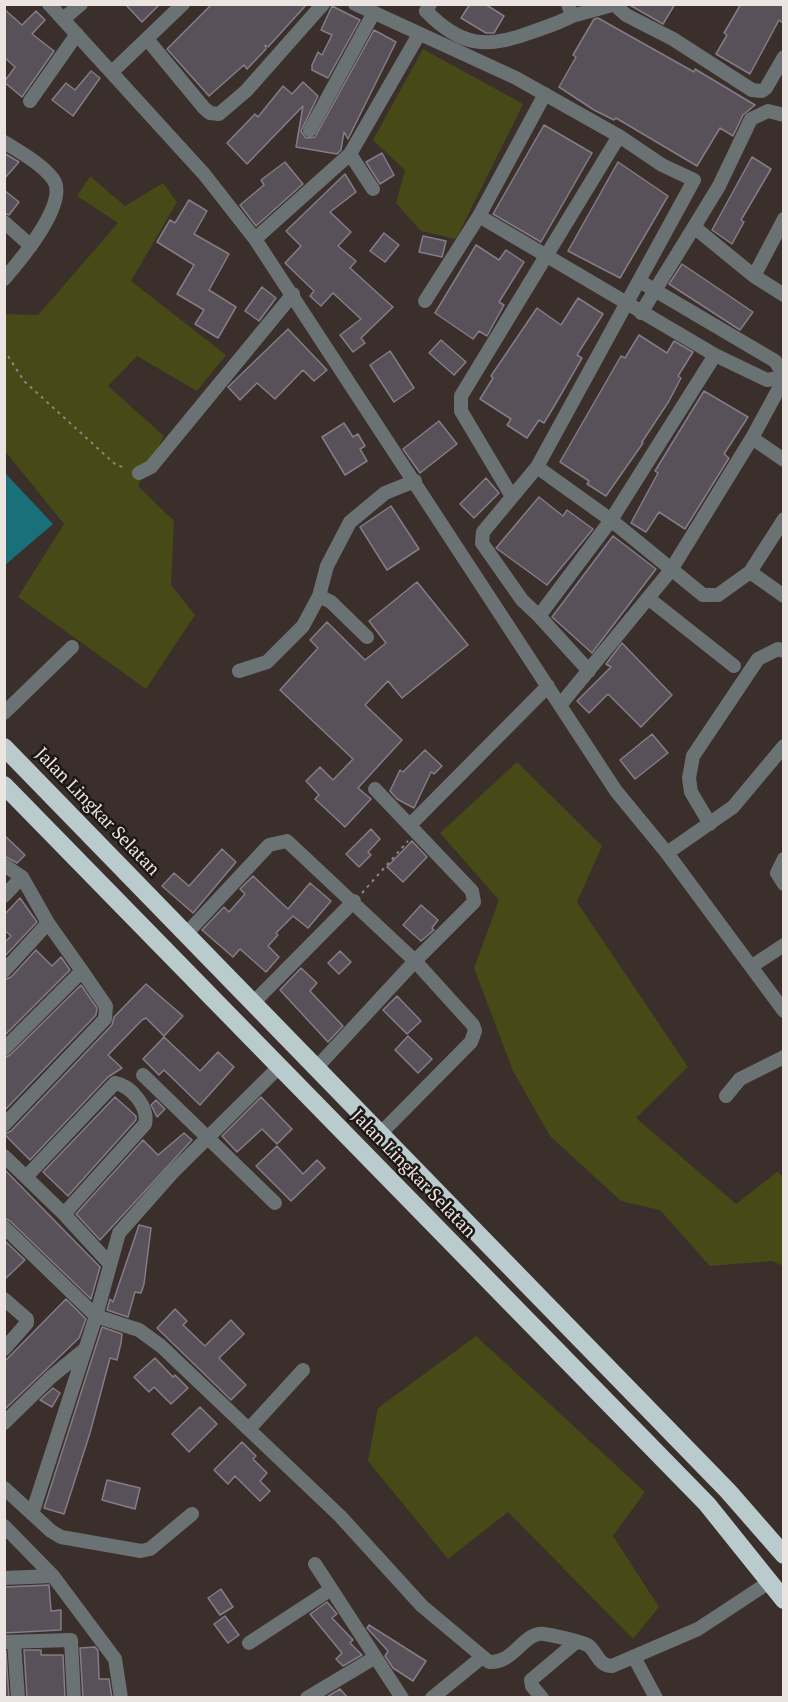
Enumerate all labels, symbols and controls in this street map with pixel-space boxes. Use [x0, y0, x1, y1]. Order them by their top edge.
street label: Jalan Lingkar Selatan [30, 743, 164, 881]
street label: Jalan Lingkar Selatan [346, 1105, 480, 1243]

